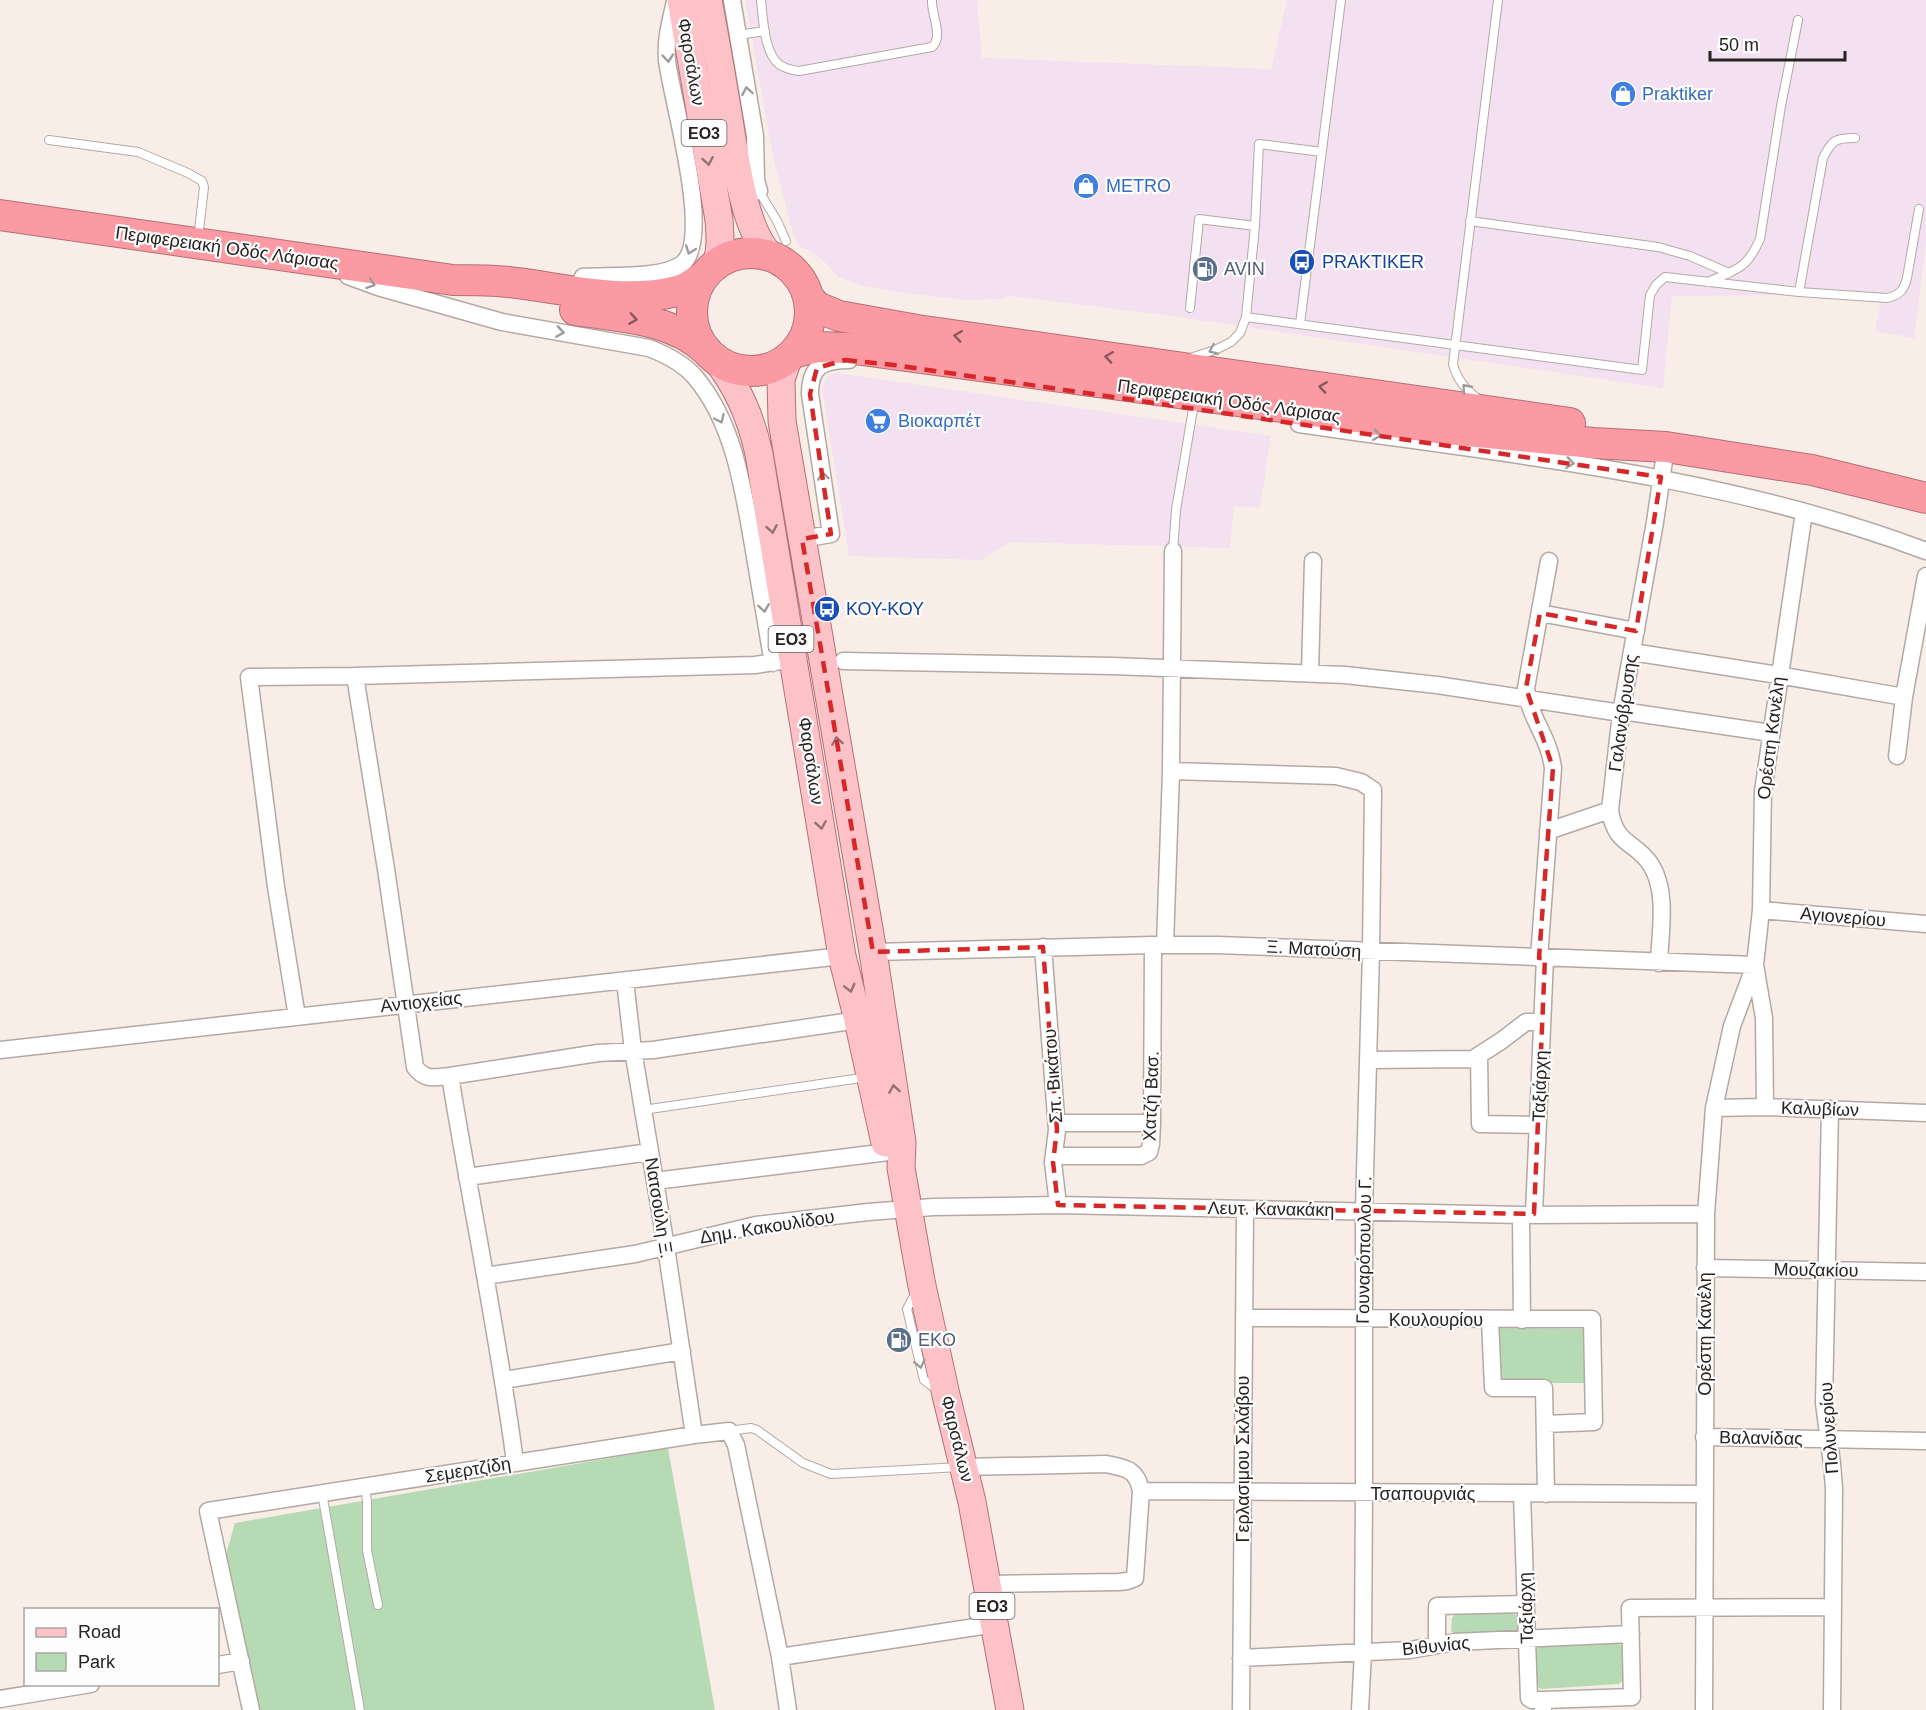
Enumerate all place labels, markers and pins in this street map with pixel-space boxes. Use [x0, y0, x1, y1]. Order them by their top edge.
shop icon: Praktiker [1608, 79, 1638, 109]
place label: Praktiker [1642, 84, 1713, 104]
shop icon: METRO [1071, 171, 1101, 201]
place label: METRO [1106, 176, 1171, 196]
bus stop icon: PRAKTIKER [1287, 247, 1317, 277]
place label: PRAKTIKER [1322, 252, 1424, 272]
fuel station icon: AVIN [1190, 254, 1220, 284]
place label: AVIN [1224, 259, 1265, 279]
supermarket icon: Βιοκαρπέτ [863, 406, 893, 436]
place label: Βιοκαρπέτ [898, 411, 981, 431]
bus stop icon: ΚΟΥ-ΚΟΥ [812, 594, 842, 624]
place label: ΚΟΥ-ΚΟΥ [846, 599, 924, 619]
fuel station icon: EKO [884, 1325, 914, 1355]
place label: EKO [918, 1330, 956, 1350]

